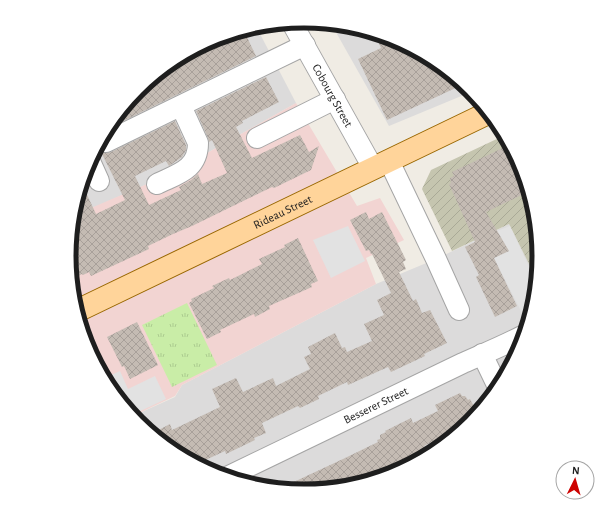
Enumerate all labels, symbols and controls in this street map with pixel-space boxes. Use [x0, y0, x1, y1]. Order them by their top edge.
street label: Cobourg Street [310, 62, 355, 129]
street label: Rideau Street [252, 193, 314, 231]
street label: Besserer Street [342, 384, 410, 426]
north arrow [555, 460, 595, 500]
text: N [572, 465, 580, 476]

